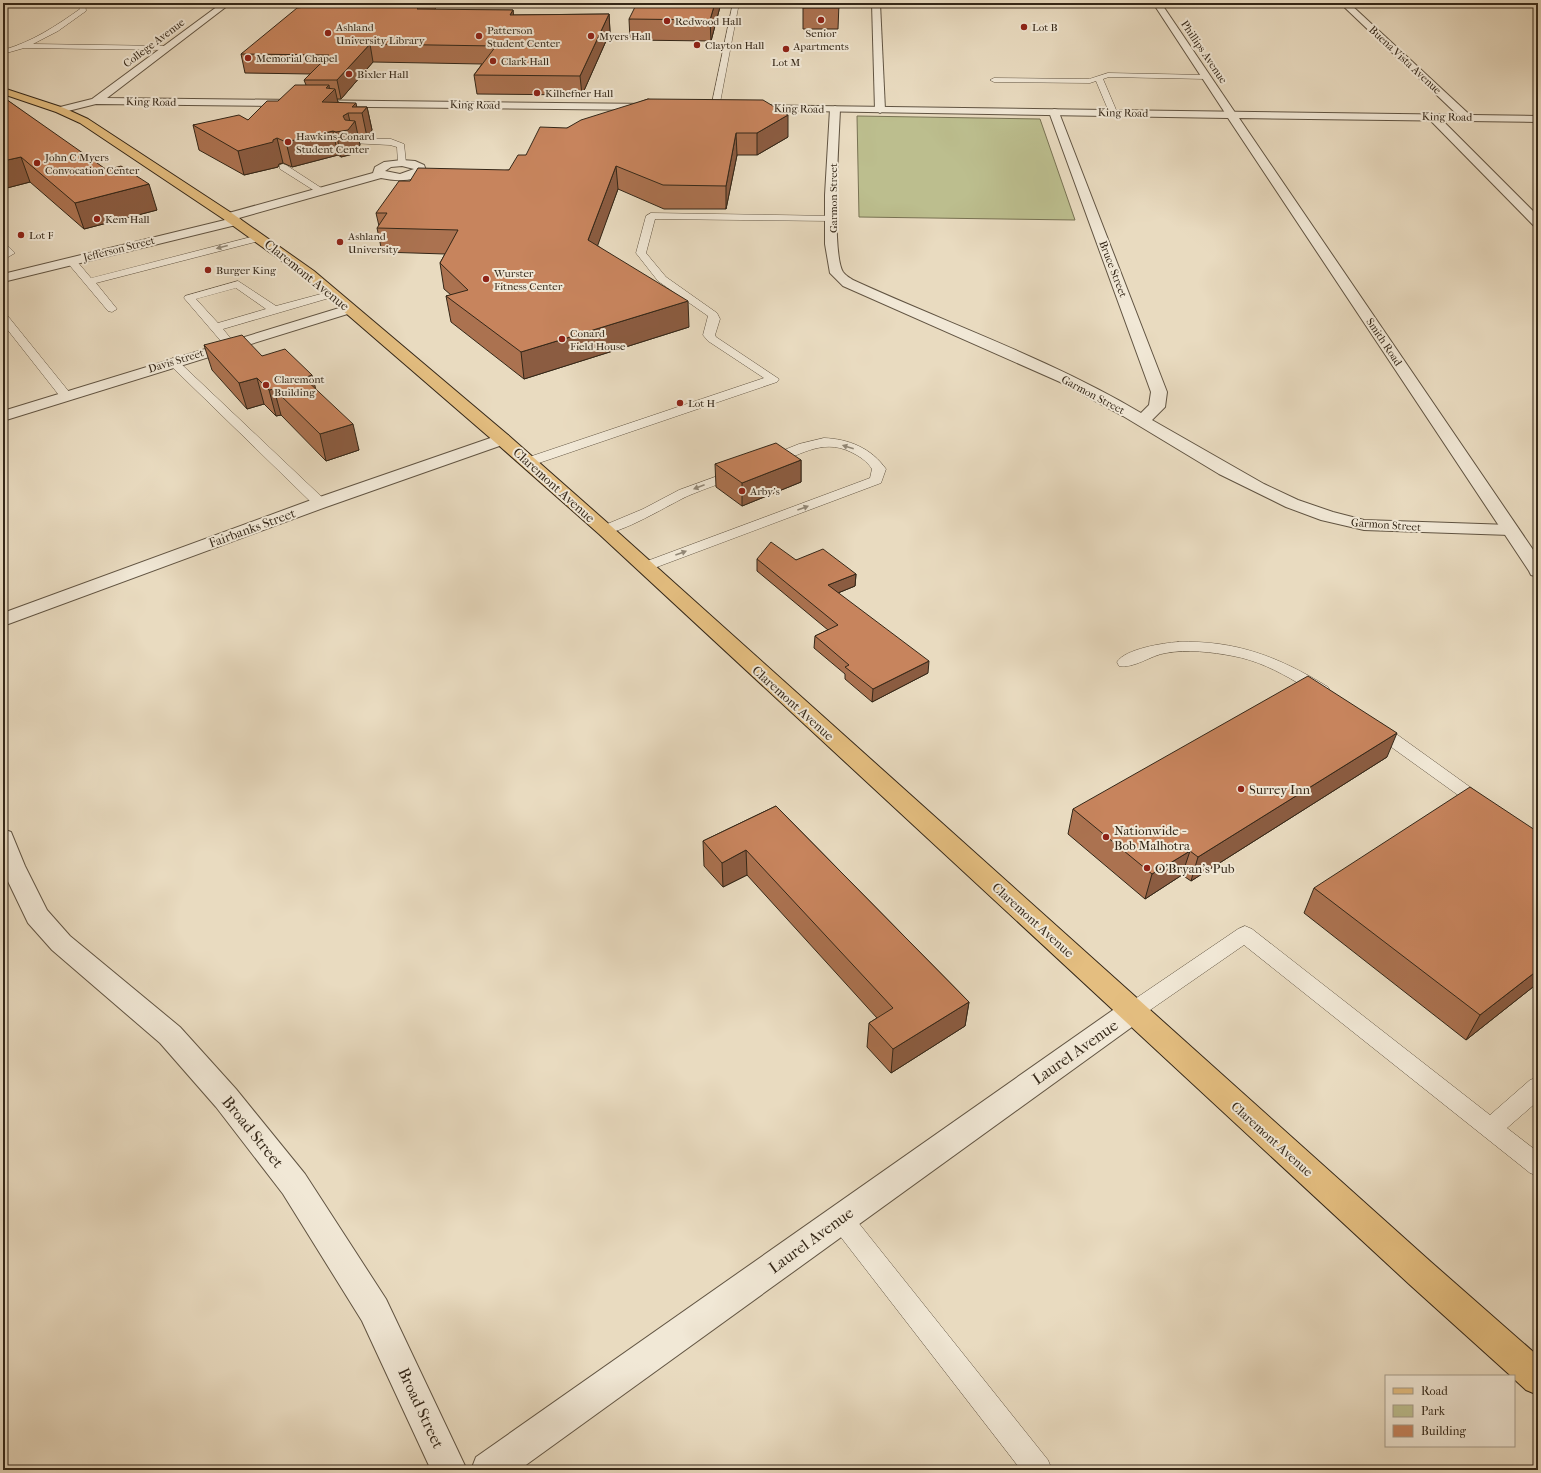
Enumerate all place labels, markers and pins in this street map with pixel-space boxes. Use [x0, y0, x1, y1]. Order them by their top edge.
place label: Redwood Hall [675, 15, 742, 28]
marker: Senior Apartments [816, 15, 826, 25]
marker: Redwood Hall [662, 16, 672, 26]
place label: Ashland University Library [335, 21, 426, 47]
place label: Lot B [1032, 21, 1058, 34]
marker: Lot B [1019, 22, 1029, 32]
place label: Patterson Student Center [487, 24, 560, 50]
place label: Senior Apartments [792, 27, 849, 53]
marker: Ashland University Library [323, 28, 333, 38]
place label: Myers Hall [599, 30, 651, 43]
marker: Patterson Student Center [474, 31, 484, 41]
marker: Myers Hall [586, 31, 596, 41]
place label: Clayton Hall [705, 39, 764, 52]
marker: Clayton Hall [692, 40, 702, 50]
marker: Lot M [781, 44, 791, 54]
place label: Memorial Chapel [256, 52, 337, 65]
marker: Memorial Chapel [243, 53, 253, 63]
place label: Clark Hall [501, 55, 549, 68]
marker: Clark Hall [488, 56, 498, 66]
place label: Lot M [772, 56, 800, 69]
place label: Bixler Hall [357, 68, 408, 81]
marker: Bixler Hall [344, 69, 354, 79]
place label: Kilhefner Hall [545, 87, 613, 100]
marker: Kilhefner Hall [532, 88, 542, 98]
place label: Hawkins-Conard Student Center [296, 130, 376, 156]
marker: Hawkins-Conard Student Center [283, 137, 293, 147]
place label: John C Myers Convocation Center [44, 151, 140, 177]
marker: John C Myers Convocation Center [32, 158, 42, 168]
place label: Kem Hall [105, 213, 150, 226]
marker: Kem Hall [92, 214, 102, 224]
place label: Lot F [29, 229, 53, 242]
marker: Lot F [16, 230, 26, 240]
place label: Ashland University [347, 230, 400, 256]
marker: Ashland University [335, 237, 345, 247]
place label: Burger King [216, 264, 276, 277]
marker: Burger King [203, 265, 213, 275]
place label: Wurster Fitness Center [493, 267, 563, 293]
marker: Wurster Fitness Center [481, 274, 491, 284]
place label: Conard Field House [570, 327, 626, 353]
marker: Conard Field House [557, 334, 567, 344]
place label: Claremont Building [274, 373, 325, 399]
marker: Claremont Building [261, 380, 271, 390]
place label: Lot H [688, 397, 715, 410]
marker: Lot H [675, 398, 685, 408]
place label: Arby's [749, 485, 780, 498]
marker: Arby's [737, 486, 747, 496]
place label: Surrey Inn [1249, 782, 1311, 797]
marker: Surrey Inn [1236, 784, 1246, 794]
place label: Nationwide - Bob Malhotra [1114, 823, 1191, 853]
marker: Nationwide - Bob Malhotra [1101, 832, 1111, 842]
place label: O'Bryan's Pub [1155, 861, 1235, 876]
marker: O'Bryan's Pub [1142, 863, 1152, 873]

